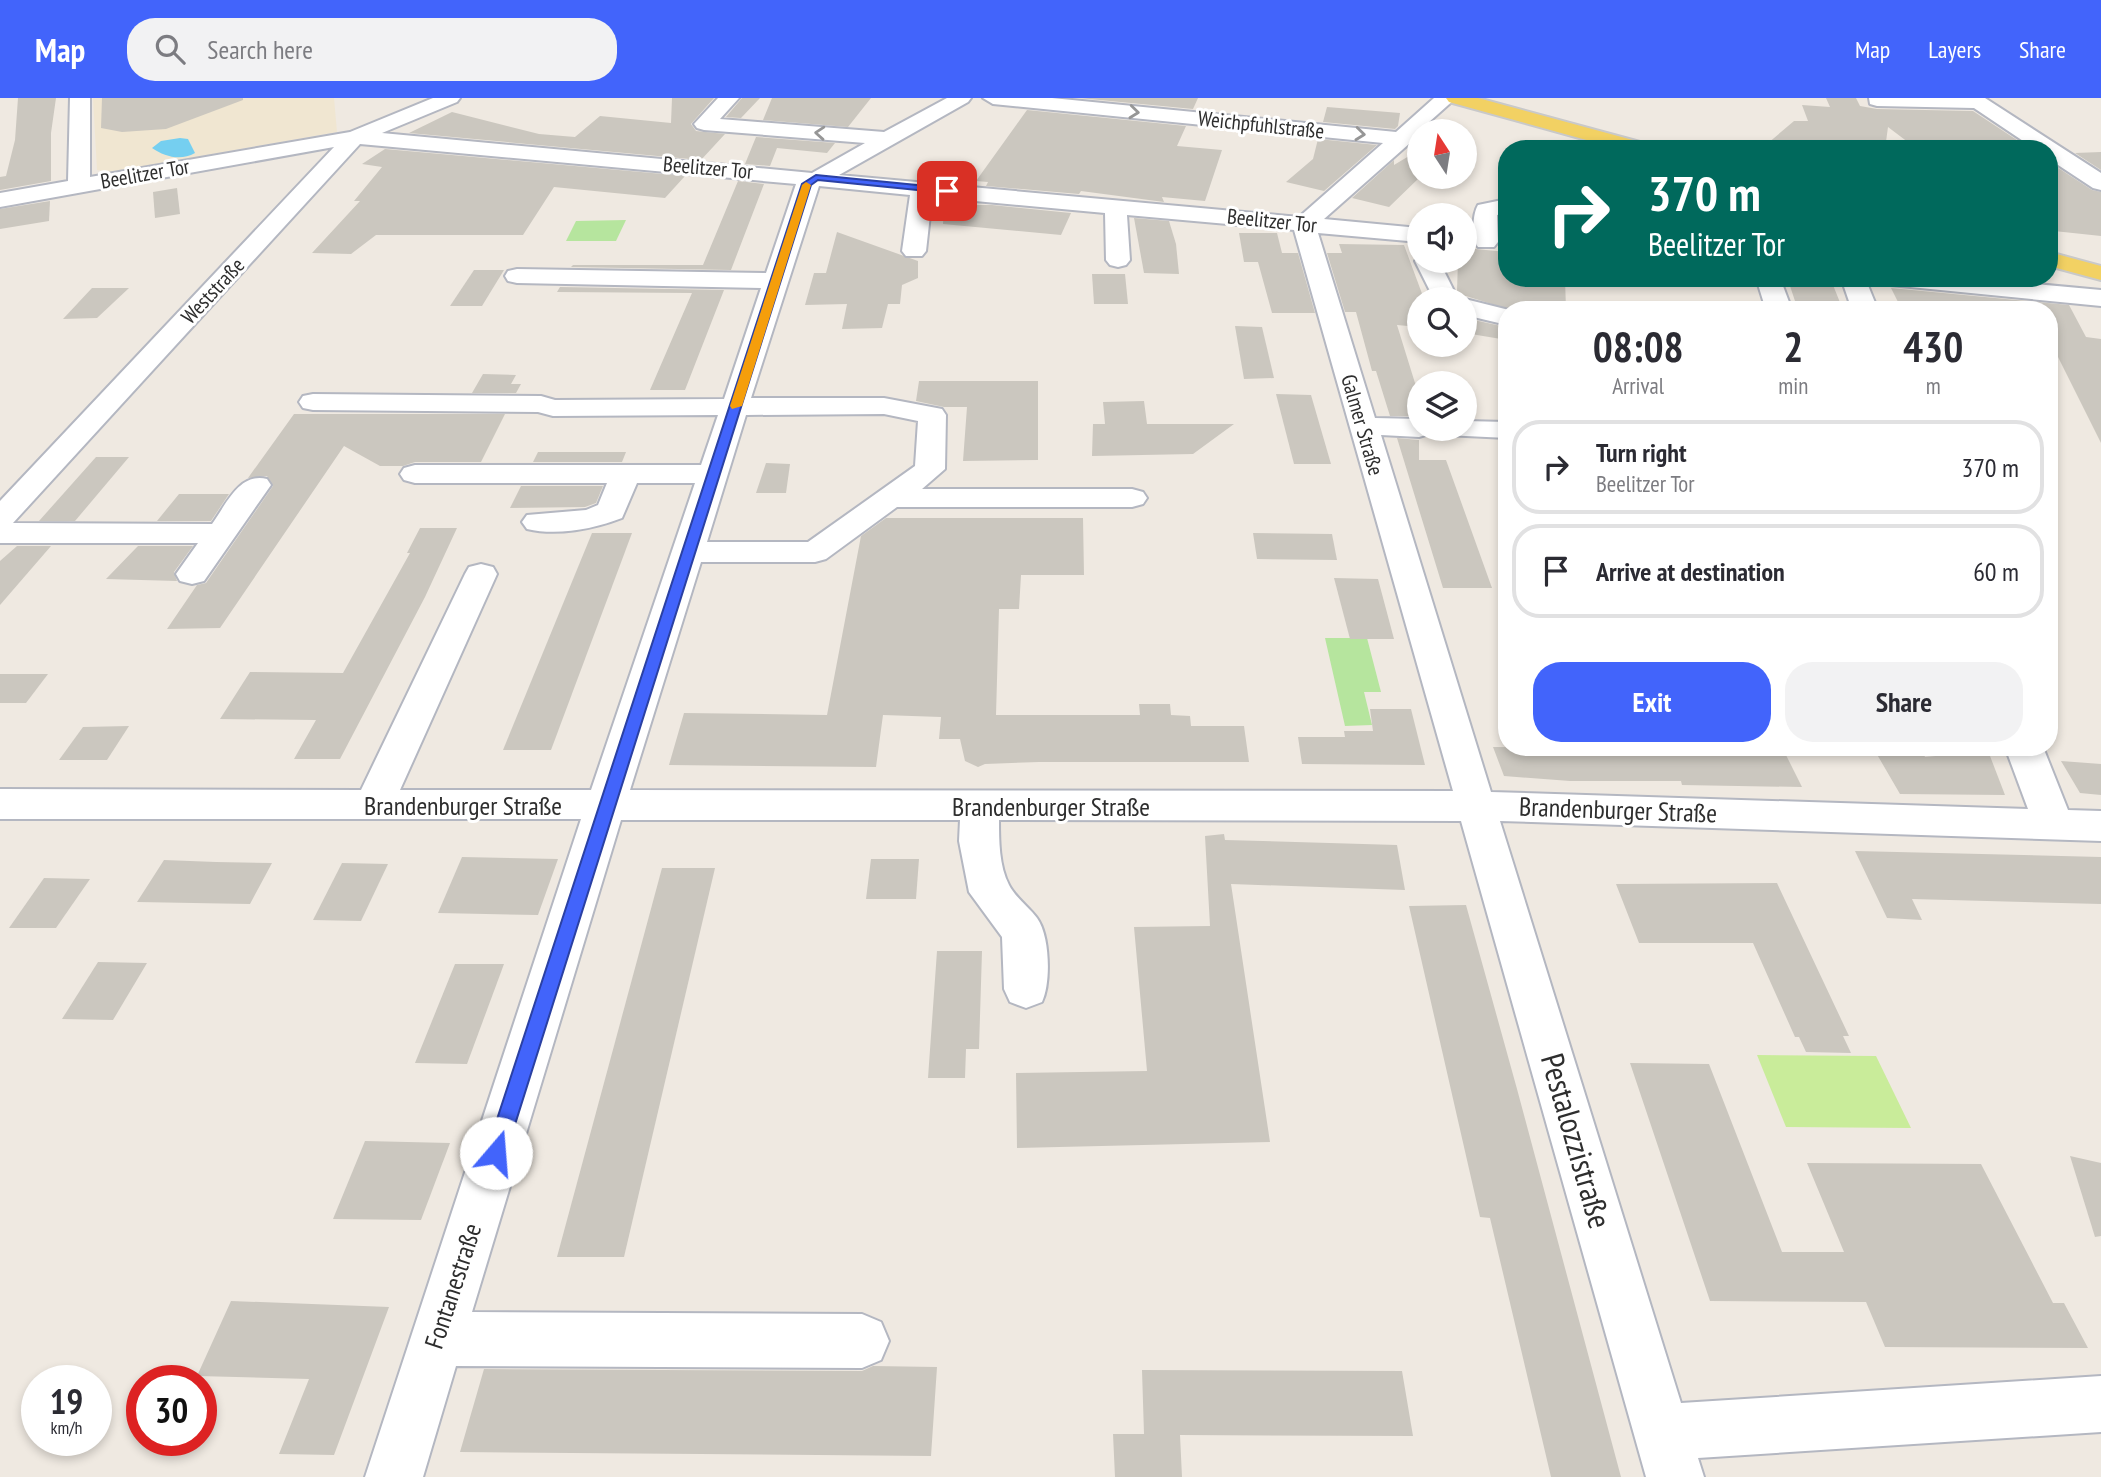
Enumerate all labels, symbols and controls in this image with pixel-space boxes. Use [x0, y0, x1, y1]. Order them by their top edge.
search box [127, 18, 617, 81]
text: Map [35, 28, 85, 71]
icon: search [151, 30, 189, 68]
text: Search here [207, 33, 313, 66]
text: Map [1855, 34, 1890, 65]
text: Layers [1928, 34, 1981, 65]
text: Share [2019, 34, 2066, 65]
one-way arrow [1128, 104, 1139, 119]
street label: Weichpfuhlstraße [1197, 104, 1326, 145]
north arrow [1407, 119, 1477, 189]
map controls [1407, 119, 1477, 441]
one-way arrow [815, 126, 826, 141]
one-way arrow [1355, 126, 1366, 141]
street label: Beelitzer Tor [662, 150, 754, 185]
street label: Beelitzer Tor [98, 152, 192, 195]
pin [917, 161, 977, 221]
text: 370 m [1648, 161, 1761, 225]
icon: right [1533, 168, 1624, 259]
icon: arrive [928, 172, 966, 210]
street label: Beelitzer Tor [1226, 202, 1318, 239]
button: sound [1407, 203, 1477, 273]
text: Beelitzer Tor [1648, 223, 1785, 265]
street label: Weststraße [175, 252, 250, 329]
button: search [1407, 287, 1477, 357]
text: 08:08 [1593, 319, 1684, 374]
text: 2 [1783, 319, 1803, 374]
text: 430 [1903, 319, 1963, 374]
street label: Galmer Straße [1335, 371, 1390, 479]
button: layers [1407, 371, 1477, 441]
text: Arrival [1612, 371, 1664, 400]
text: min [1778, 371, 1808, 400]
text: m [1926, 371, 1941, 400]
text: Turn right [1596, 436, 1687, 469]
icon: right [1537, 448, 1575, 486]
text: 370 m [1961, 451, 2019, 484]
text: Beelitzer Tor [1596, 469, 1695, 498]
icon: arrive [1537, 552, 1575, 590]
text: Arrive at destination [1596, 555, 1785, 588]
text: 60 m [1973, 555, 2019, 588]
button: Exit [1533, 662, 1771, 742]
button: Share [1785, 662, 2023, 742]
street label: Brandenburger Straße [364, 789, 562, 822]
street label: Brandenburger Straße [952, 790, 1150, 823]
street label: Brandenburger Straße [1518, 790, 1718, 829]
street label: Pestalozzistraße [1532, 1048, 1622, 1233]
position arrow [459, 1116, 533, 1190]
street label: Fontanestraße [417, 1219, 488, 1353]
speed limit sign: 30 [126, 1365, 217, 1456]
text: 19 [50, 1378, 83, 1424]
text: km/h [51, 1416, 82, 1439]

